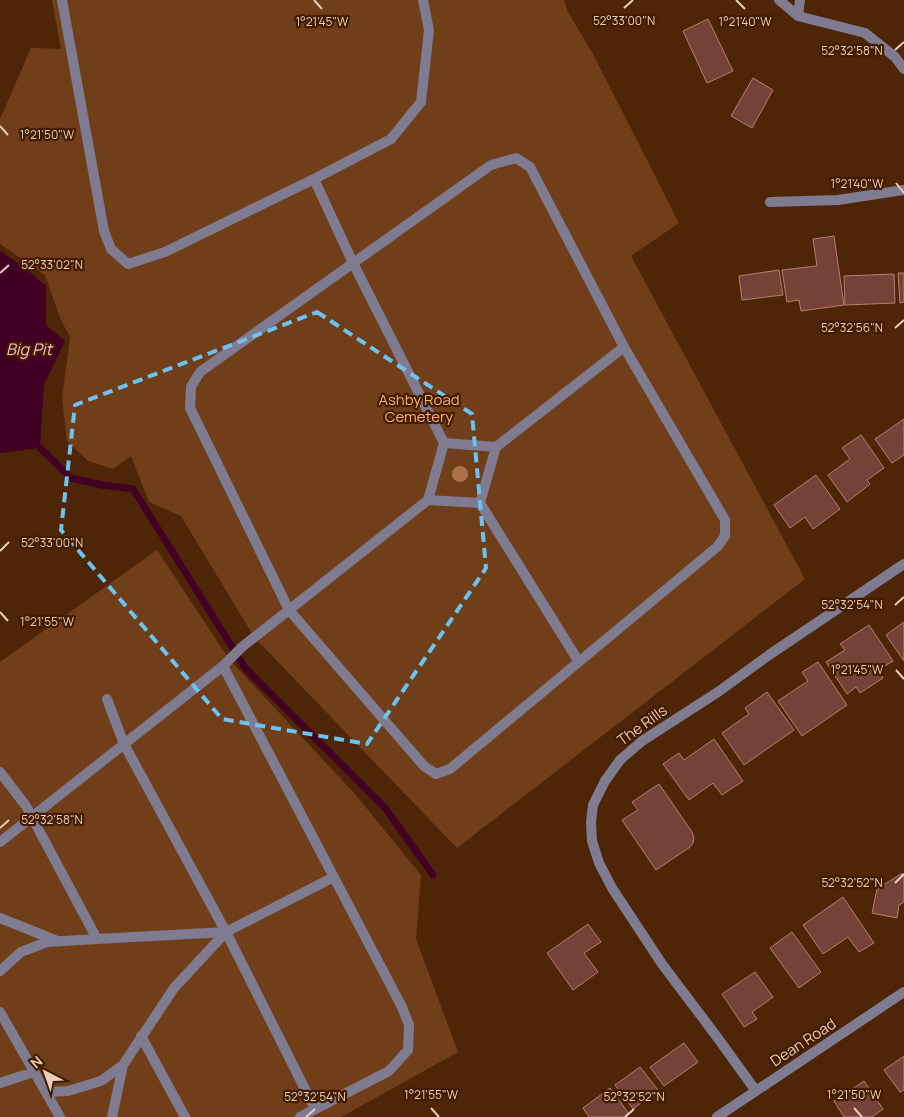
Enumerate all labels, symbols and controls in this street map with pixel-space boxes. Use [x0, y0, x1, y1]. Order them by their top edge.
text: 52°33'00"N [593, 12, 655, 29]
text: 1°21'45"W [296, 13, 349, 30]
text: 1°21'40"W [718, 13, 772, 30]
text: 52°32'58"N [821, 42, 883, 59]
text: 1°21'50"W [20, 126, 75, 143]
text: 1°21'40"W [830, 175, 884, 192]
text: 52°33'02"N [21, 256, 83, 273]
text: 52°32'56"N [821, 319, 883, 336]
water label: Big Pit [6, 338, 54, 360]
park label: Ashby Road Cemetery [378, 389, 460, 427]
text: 52°33'00"N [21, 534, 83, 551]
text: 52°32'54"N [821, 596, 883, 613]
text: 1°21'55"W [20, 613, 75, 630]
text: 1°21'45"W [831, 661, 884, 678]
street label: The Rills [613, 700, 672, 750]
text: 52°32'58"N [21, 811, 83, 828]
text: 52°32'52"N [821, 874, 883, 891]
street label: Dean Road [766, 1013, 840, 1071]
north arrow [20, 1047, 70, 1097]
text: N [26, 1051, 46, 1072]
text: 1°21'55"W [404, 1086, 459, 1103]
text: 1°21'50"W [827, 1086, 882, 1103]
text: 52°32'54"N [284, 1088, 346, 1105]
text: 52°32'52"N [603, 1088, 665, 1105]

